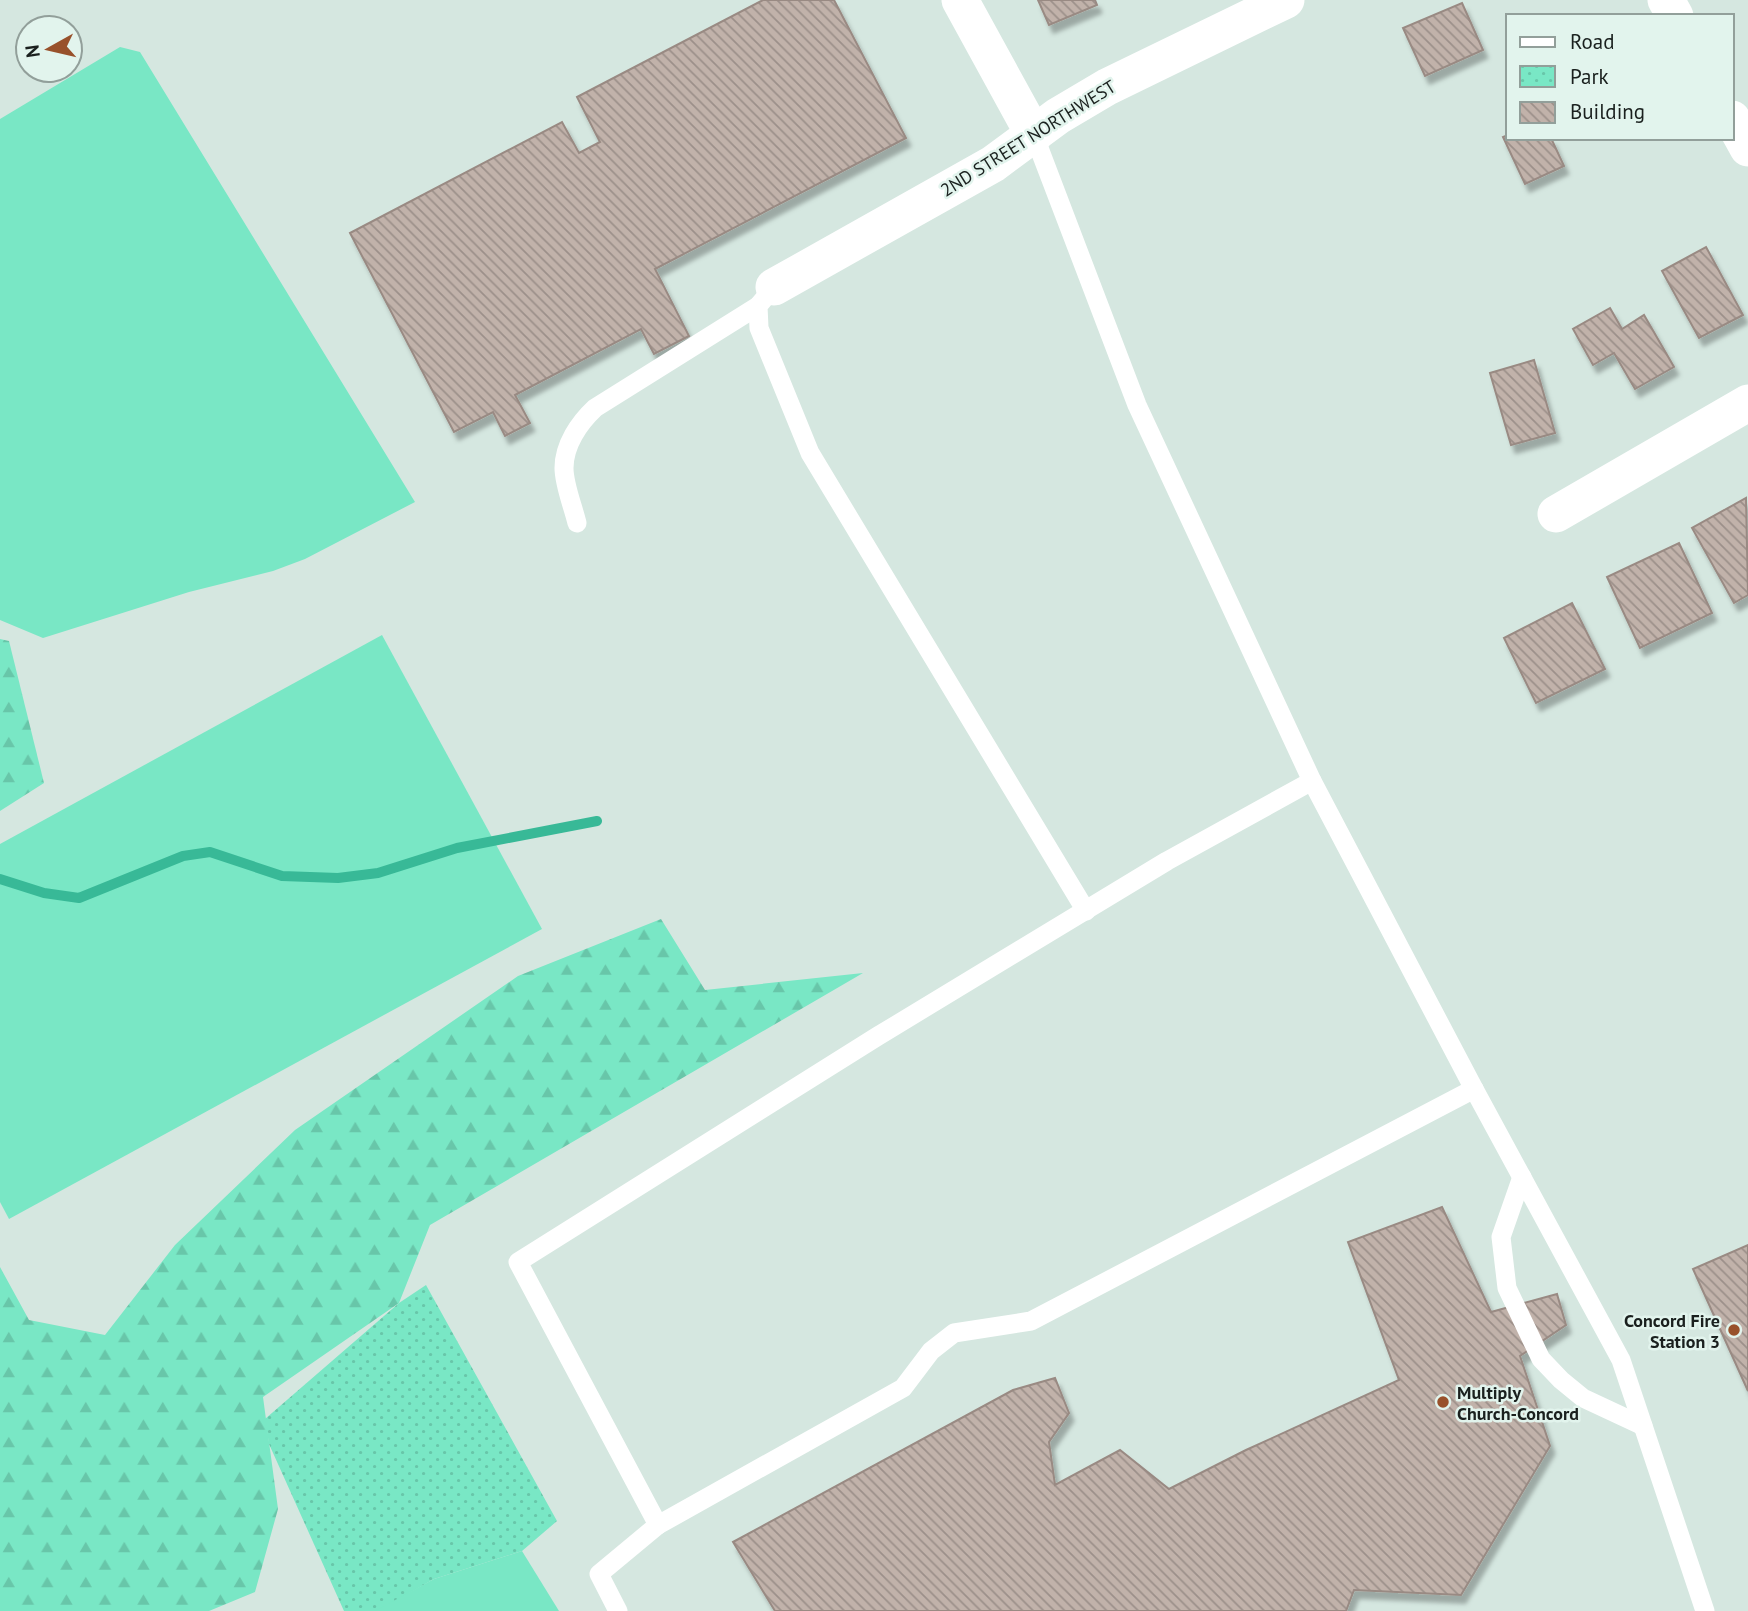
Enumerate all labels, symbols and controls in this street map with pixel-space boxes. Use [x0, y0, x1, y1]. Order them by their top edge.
north arrow [14, 14, 84, 84]
legend [1506, 14, 1734, 140]
text: Road [1570, 28, 1614, 55]
text: N [19, 44, 45, 59]
text: Park [1570, 63, 1609, 90]
street label: 2ND STREET NORTHWEST [936, 75, 1120, 201]
text: Building [1570, 98, 1645, 125]
place label: Concord Fire Station 3 [1624, 1309, 1720, 1353]
marker: Concord Fire Station 3 [1726, 1322, 1742, 1338]
place label: Multiply Church-Concord [1457, 1381, 1579, 1425]
marker: Multiply Church-Concord [1435, 1394, 1451, 1410]

